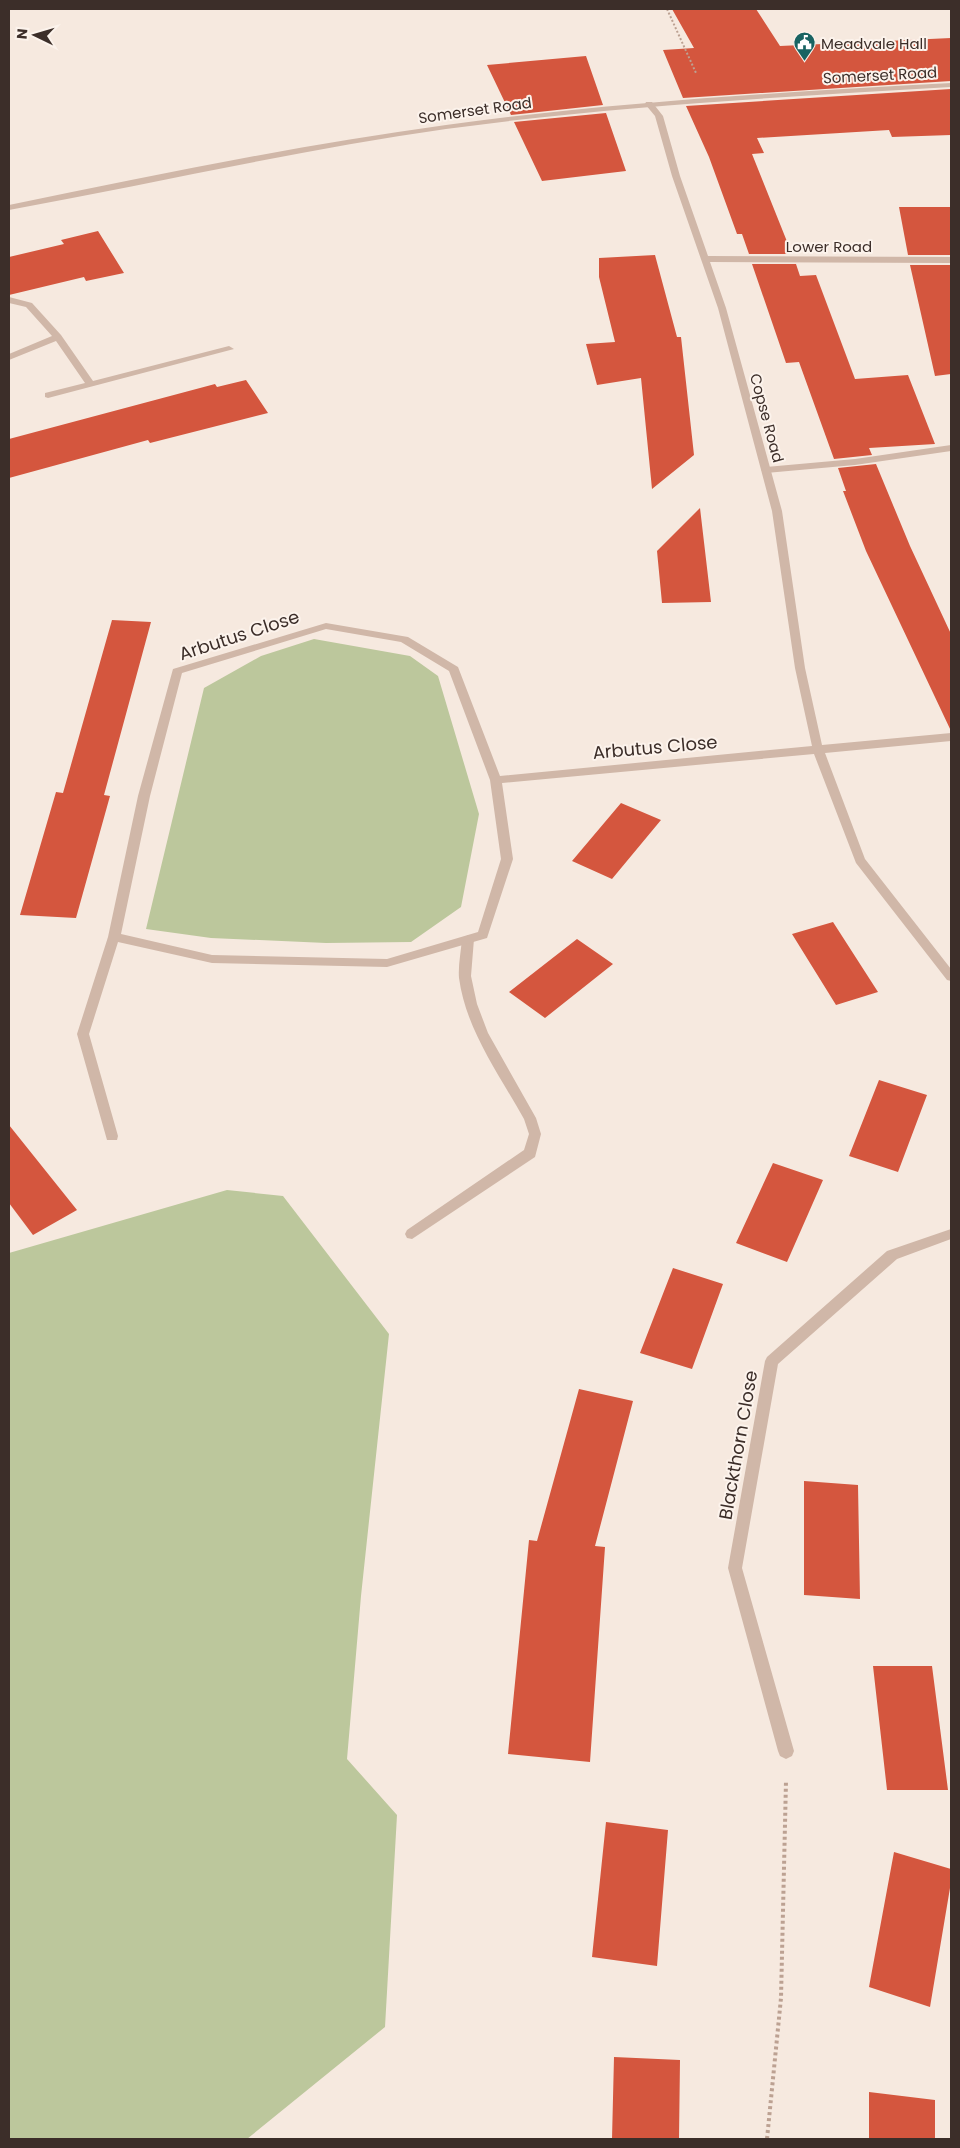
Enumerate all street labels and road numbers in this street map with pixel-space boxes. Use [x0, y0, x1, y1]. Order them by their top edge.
street label: Somerset Road [822, 62, 938, 88]
street label: Somerset Road [417, 92, 533, 128]
street label: Lower Road [786, 236, 872, 257]
street label: Copse Road [745, 371, 789, 465]
street label: Arbutus Close [176, 604, 302, 666]
street label: Arbutus Close [592, 729, 718, 765]
street label: Blackthorn Close [713, 1369, 763, 1521]

